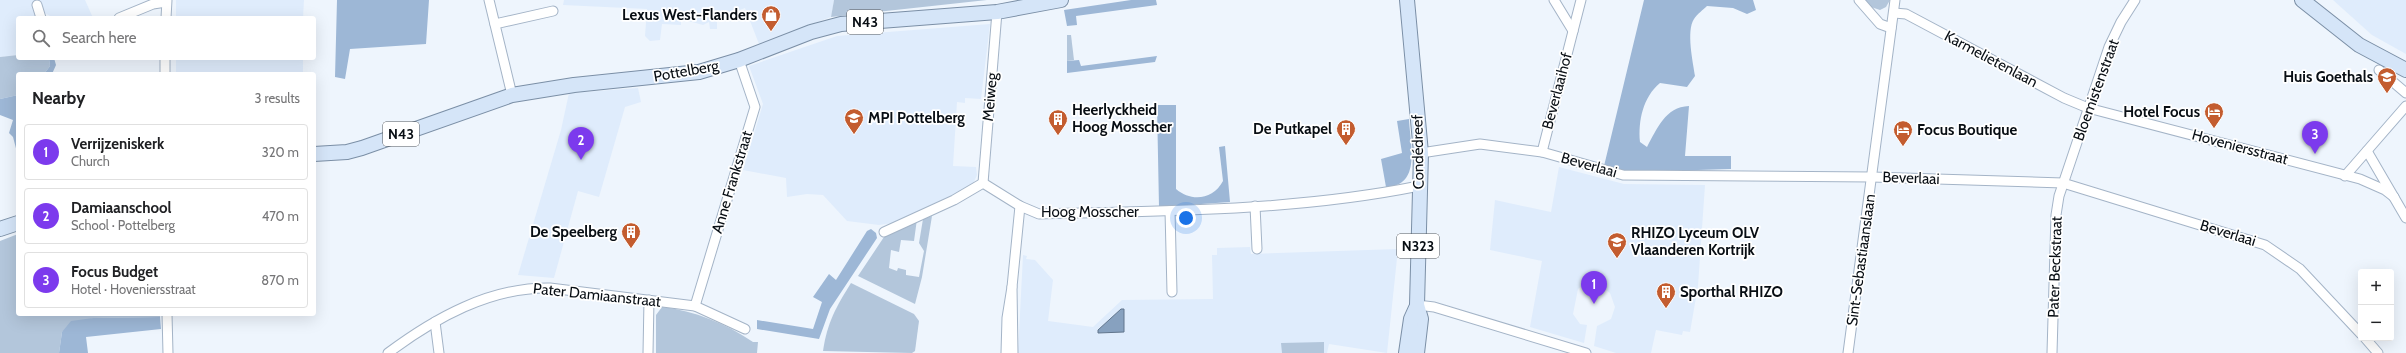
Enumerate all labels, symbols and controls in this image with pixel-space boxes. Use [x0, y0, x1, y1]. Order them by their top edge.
shop icon: Lexus West-Flanders [760, 4, 782, 32]
place label: Lexus West-Flanders [622, 6, 757, 24]
road number: N43 [847, 10, 883, 34]
search box [16, 16, 316, 60]
icon: search [30, 27, 52, 49]
street label: Karmelietenlaan [1941, 27, 2041, 91]
text: Search here [62, 29, 137, 47]
street label: Bloemistenstraat [2069, 37, 2123, 143]
street label: Beverlaaihof [1538, 51, 1576, 131]
street label: Pottelberg [652, 56, 721, 86]
school or university icon: Huis Goethals [2376, 66, 2398, 94]
place label: Huis Goethals [2283, 68, 2373, 86]
street label: Meiweg [979, 71, 1001, 122]
text: Nearby [32, 88, 85, 108]
text: 3 results [254, 90, 300, 106]
place label: Heerlyckheid Hoog Mosscher [1072, 101, 1172, 136]
hotel icon: Hotel Focus [2203, 101, 2225, 129]
place label: Hotel Focus [2123, 103, 2200, 121]
school or university icon: MPI Pottelberg [843, 107, 865, 135]
building icon: Heerlyckheid Hoog Mosscher [1047, 108, 1069, 136]
place label: MPI Pottelberg [868, 109, 965, 127]
street label: Condédreef [1408, 114, 1428, 190]
building icon: De Putkapel [1335, 118, 1357, 146]
hotel icon: Focus Boutique [1892, 119, 1914, 147]
place label: De Putkapel [1253, 120, 1332, 138]
place label: Focus Boutique [1917, 121, 2018, 139]
pin: 3 [2302, 121, 2328, 154]
road number: N43 [383, 122, 419, 146]
street label: Hoveniersstraat [2190, 126, 2290, 168]
pin: 2 [568, 127, 594, 160]
street label: Anne Frankstraat [708, 128, 756, 236]
text: Verrijzeniskerk [71, 135, 164, 153]
text: 1 [44, 144, 48, 160]
text: 320 m [262, 144, 299, 160]
street label: Beverlaai [1559, 148, 1619, 182]
text: Church [71, 153, 110, 169]
street label: Beverlaai [1882, 168, 1940, 188]
street label: Sint-Sebastiaanslaan [1843, 193, 1879, 327]
text: Damiaanschool [71, 199, 171, 217]
street label: Hoog Mosscher [1041, 203, 1139, 221]
text: 2 [43, 208, 49, 224]
text: 470 m [262, 208, 299, 224]
your location [1176, 208, 1196, 228]
street label: Pater Beckstraat [2044, 216, 2066, 318]
street label: Beverlaai [2198, 216, 2258, 250]
text: School · Pottelberg [71, 217, 175, 233]
building icon: De Speelberg [620, 221, 642, 249]
place label: De Speelberg [530, 223, 617, 241]
place label: RHIZO Lyceum OLV Vlaanderen Kortrijk [1631, 224, 1760, 259]
school or university icon: RHIZO Lyceum OLV Vlaanderen Kortrijk [1606, 231, 1628, 259]
road number: N323 [1397, 234, 1439, 258]
text: Focus Budget [71, 263, 158, 281]
map controls [2358, 269, 2394, 341]
button: + [2358, 269, 2394, 305]
pin: 1 [1581, 271, 1607, 304]
text: 3 [42, 272, 50, 288]
text: 870 m [261, 272, 299, 288]
street label: Pater Damiaanstraat [532, 279, 662, 311]
text: Hotel · Hoveniersstraat [71, 281, 196, 297]
building icon: Sporthal RHIZO [1655, 281, 1677, 309]
place label: Sporthal RHIZO [1680, 283, 1783, 301]
button: − [2358, 305, 2394, 341]

